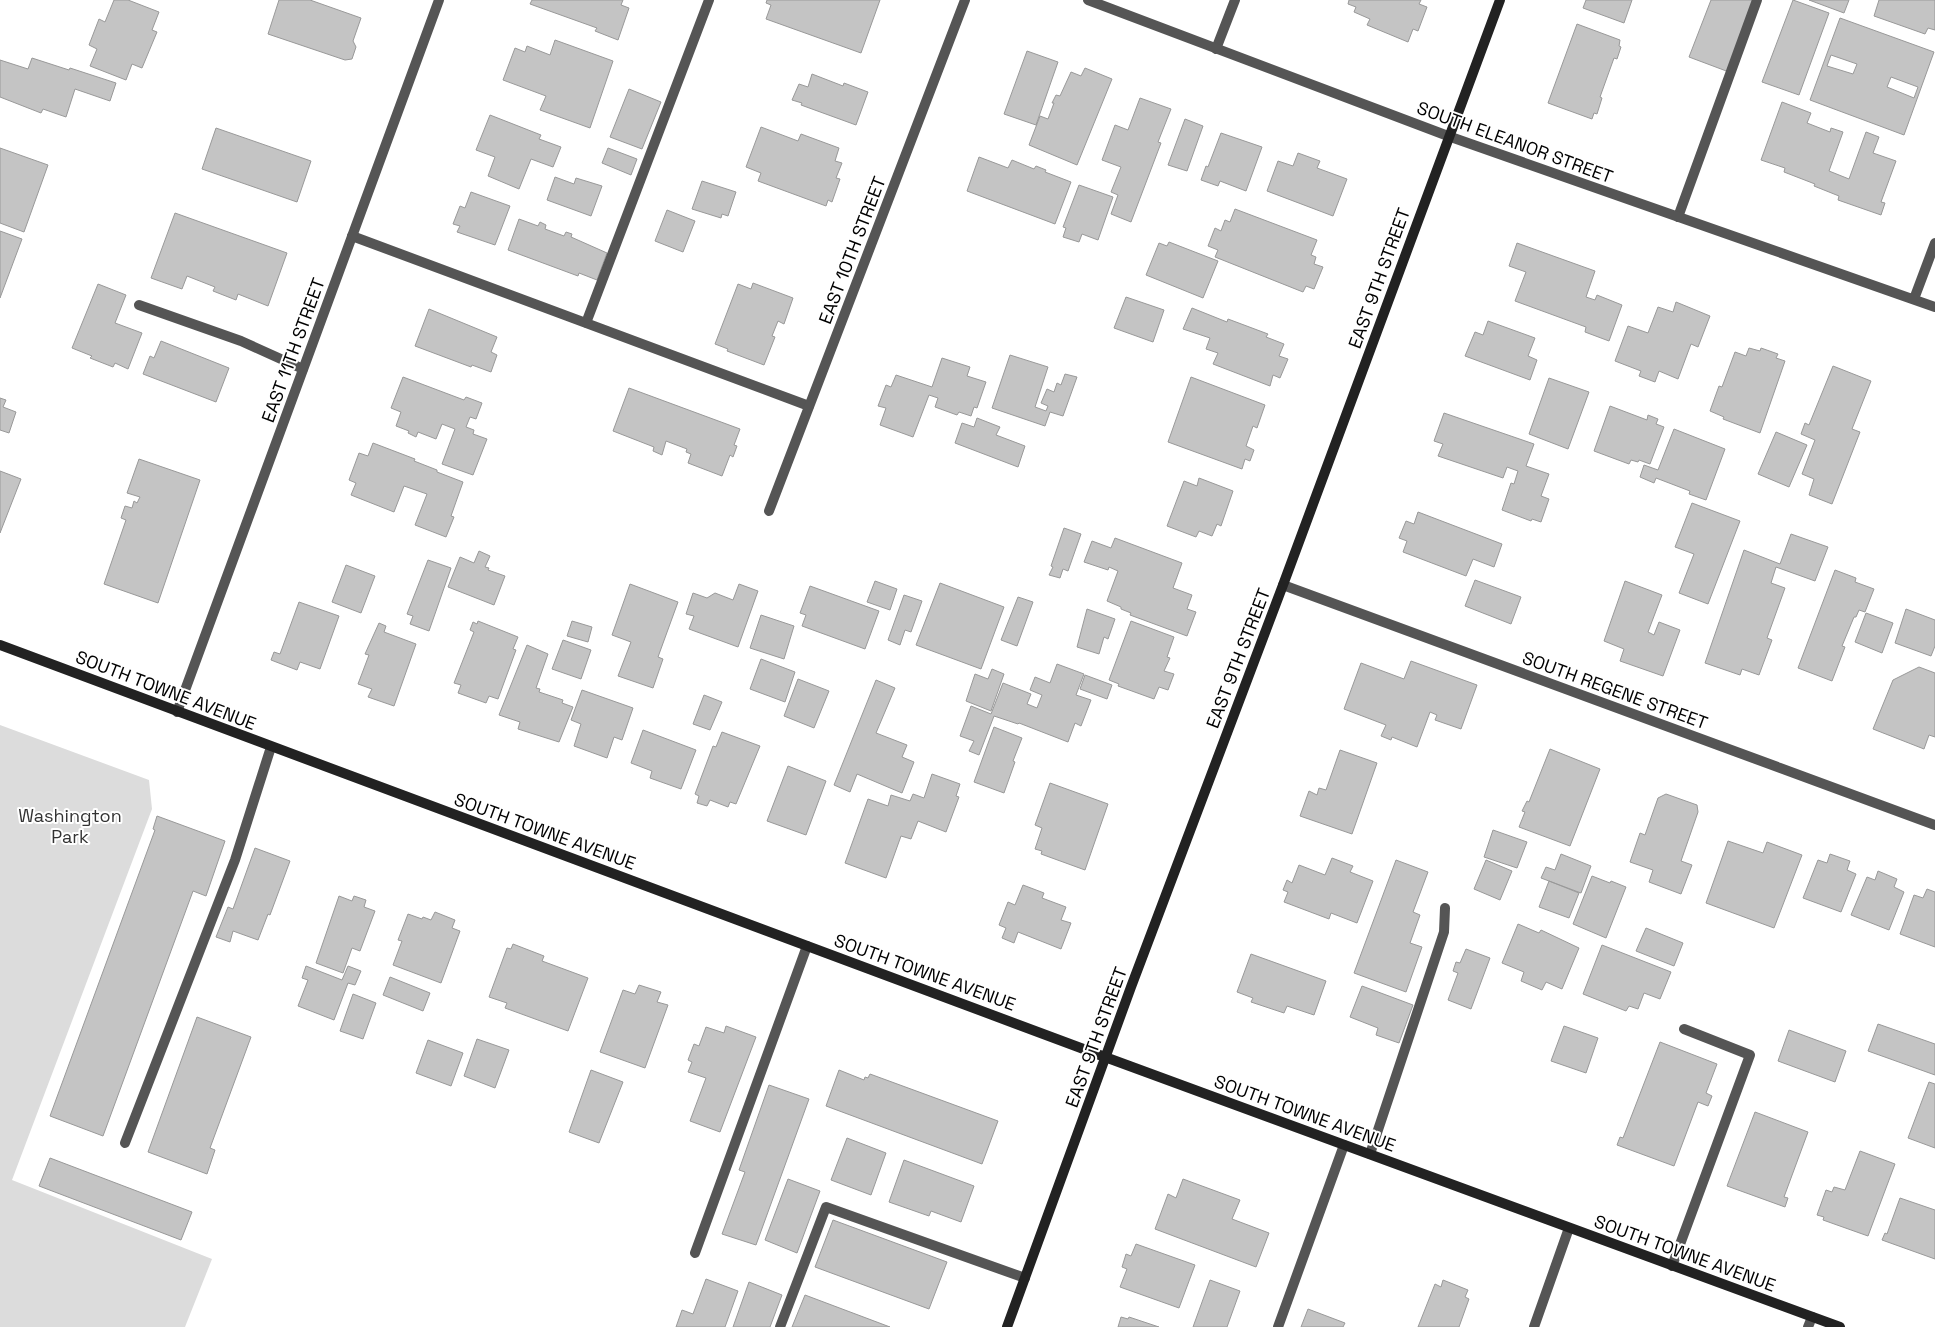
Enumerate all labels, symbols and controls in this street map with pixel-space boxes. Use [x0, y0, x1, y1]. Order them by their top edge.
street label: SOUTH ELEANOR STREET [1414, 96, 1616, 188]
street label: EAST 10TH STREET [813, 173, 891, 327]
street label: EAST 9TH STREET [1343, 204, 1415, 351]
street label: EAST 11TH STREET [256, 274, 330, 425]
street label: EAST 9TH STREET [1201, 584, 1275, 731]
street label: SOUTH TOWNE AVENUE [72, 645, 260, 735]
street label: SOUTH REGENE STREET [1519, 646, 1711, 734]
street label: SOUTH TOWNE AVENUE [451, 787, 639, 875]
park label: Washington Park [18, 804, 122, 848]
street label: SOUTH TOWNE AVENUE [831, 928, 1019, 1016]
street label: EAST 9TH STREET [1060, 963, 1132, 1110]
street label: SOUTH TOWNE AVENUE [1211, 1069, 1399, 1157]
street label: SOUTH TOWNE AVENUE [1591, 1209, 1779, 1297]

